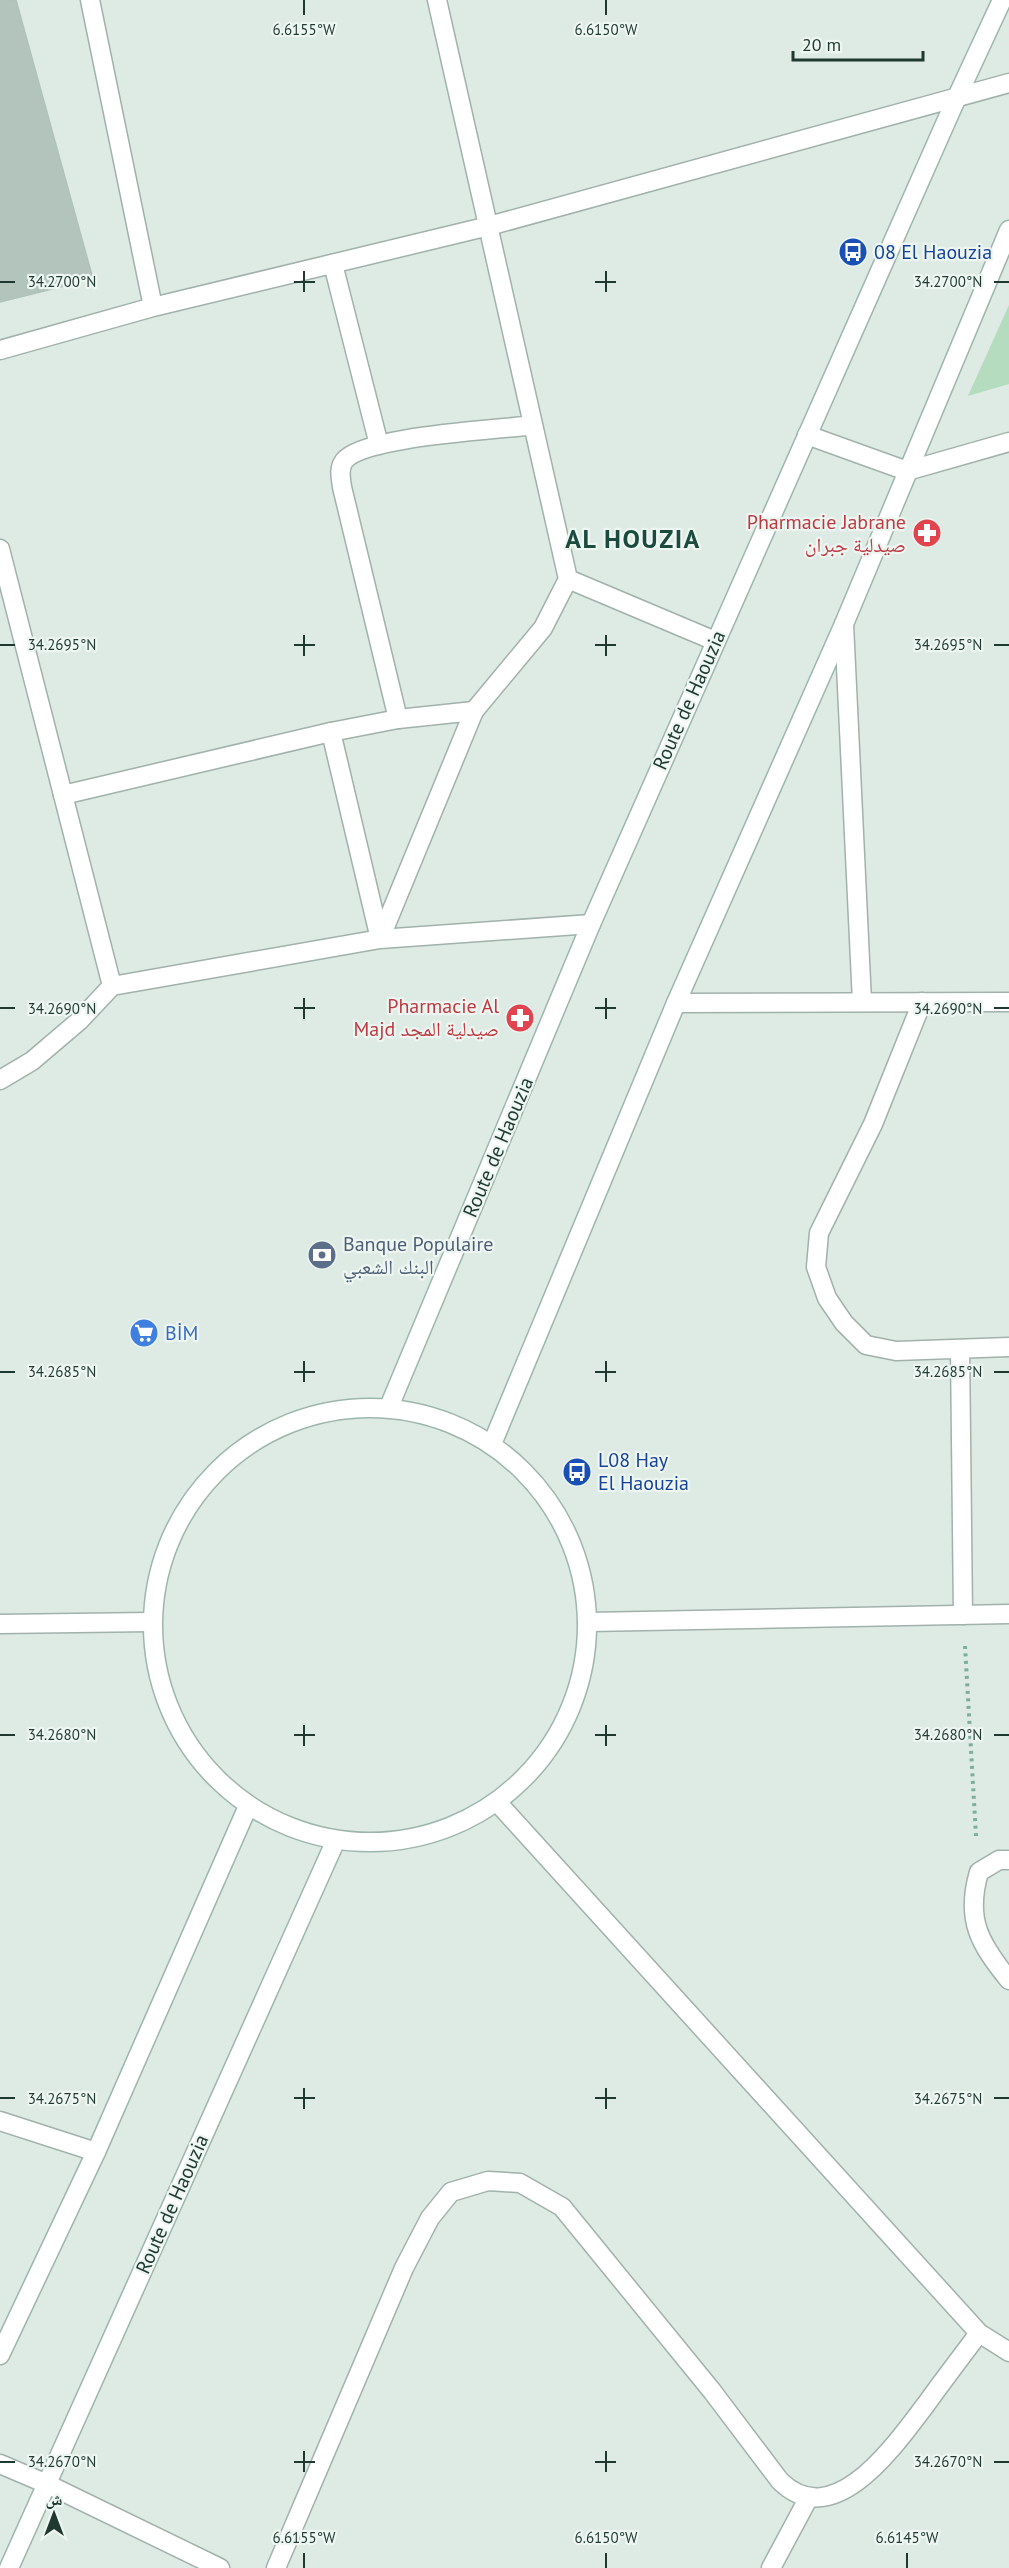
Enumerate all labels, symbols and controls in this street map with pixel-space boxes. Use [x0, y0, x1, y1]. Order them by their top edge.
text: 6.6155°W [273, 20, 336, 39]
text: 6.6150°W [575, 20, 638, 39]
scale bar [793, 24, 924, 62]
text: 20 m [802, 33, 841, 56]
bus stop icon: 08 El Haouzia [837, 236, 869, 268]
place label: 08 El Haouzia [874, 239, 992, 265]
text: 34.2700°N [28, 272, 96, 291]
text: 34.2700°N [914, 272, 982, 291]
place label: Pharmacie Jabrane صيدلية جبران [747, 509, 906, 558]
pharmacy icon: Pharmacie Jabrane صيدلية جبران [911, 517, 943, 549]
district label: AL HOUZIA [565, 522, 701, 555]
street label: Route de Haouzia [647, 626, 731, 774]
text: 34.2695°N [28, 635, 96, 654]
text: 34.2695°N [914, 635, 982, 654]
place label: Pharmacie Al Majd صيدلية المجد [354, 993, 499, 1042]
text: 34.2690°N [28, 999, 96, 1018]
text: 34.2690°N [914, 999, 982, 1018]
pharmacy icon: Pharmacie Al Majd صيدلية المجد [504, 1002, 536, 1034]
street label: Route de Haouzia [457, 1073, 539, 1221]
place label: Banque Populaire البنك الشعبي [343, 1231, 493, 1283]
bank icon: Banque Populaire البنك الشعبي [306, 1239, 338, 1271]
supermarket icon: BİM [128, 1317, 160, 1349]
place label: BİM [165, 1320, 198, 1346]
text: 34.2685°N [28, 1362, 96, 1381]
text: 34.2685°N [914, 1362, 982, 1381]
place label: L08 Hay El Haouzia [598, 1447, 689, 1496]
bus stop icon: L08 Hay El Haouzia [561, 1456, 593, 1488]
text: 34.2680°N [28, 1725, 96, 1744]
text: 34.2680°N [914, 1725, 982, 1744]
text: 34.2675°N [28, 2089, 96, 2108]
text: 34.2675°N [914, 2089, 982, 2108]
street label: Route de Haouzia [130, 2130, 214, 2278]
text: 34.2670°N [28, 2452, 96, 2471]
text: 34.2670°N [914, 2452, 982, 2471]
north arrow [24, 2484, 84, 2544]
text: ش [46, 2489, 63, 2509]
text: 6.6155°W [273, 2528, 336, 2547]
text: 6.6150°W [575, 2528, 638, 2547]
text: 6.6145°W [876, 2528, 939, 2547]

